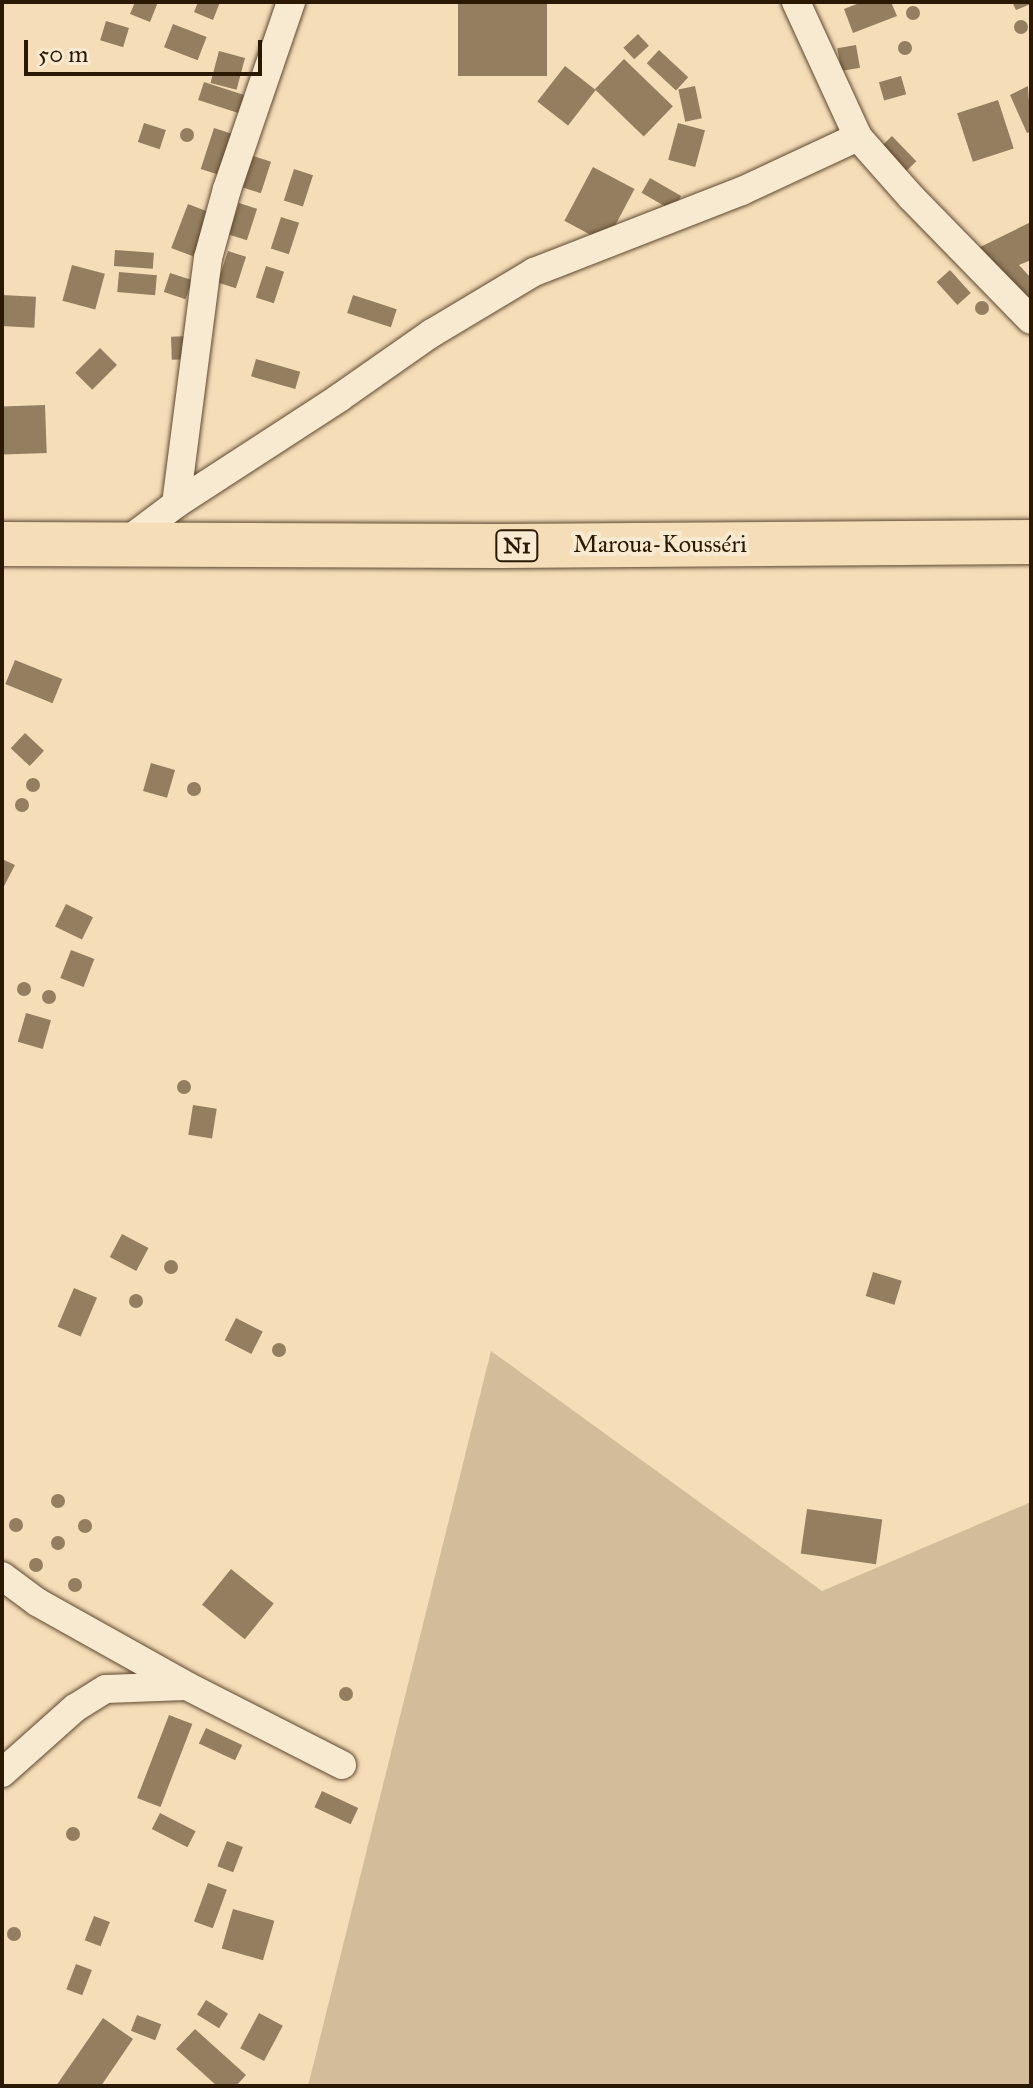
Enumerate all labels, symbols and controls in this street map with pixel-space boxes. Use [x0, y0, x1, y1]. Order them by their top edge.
scale bar [28, 24, 266, 74]
text: 50 m [38, 39, 88, 69]
road number: N1 [495, 528, 539, 564]
street label: Maroua-Kousséri [573, 531, 747, 559]

